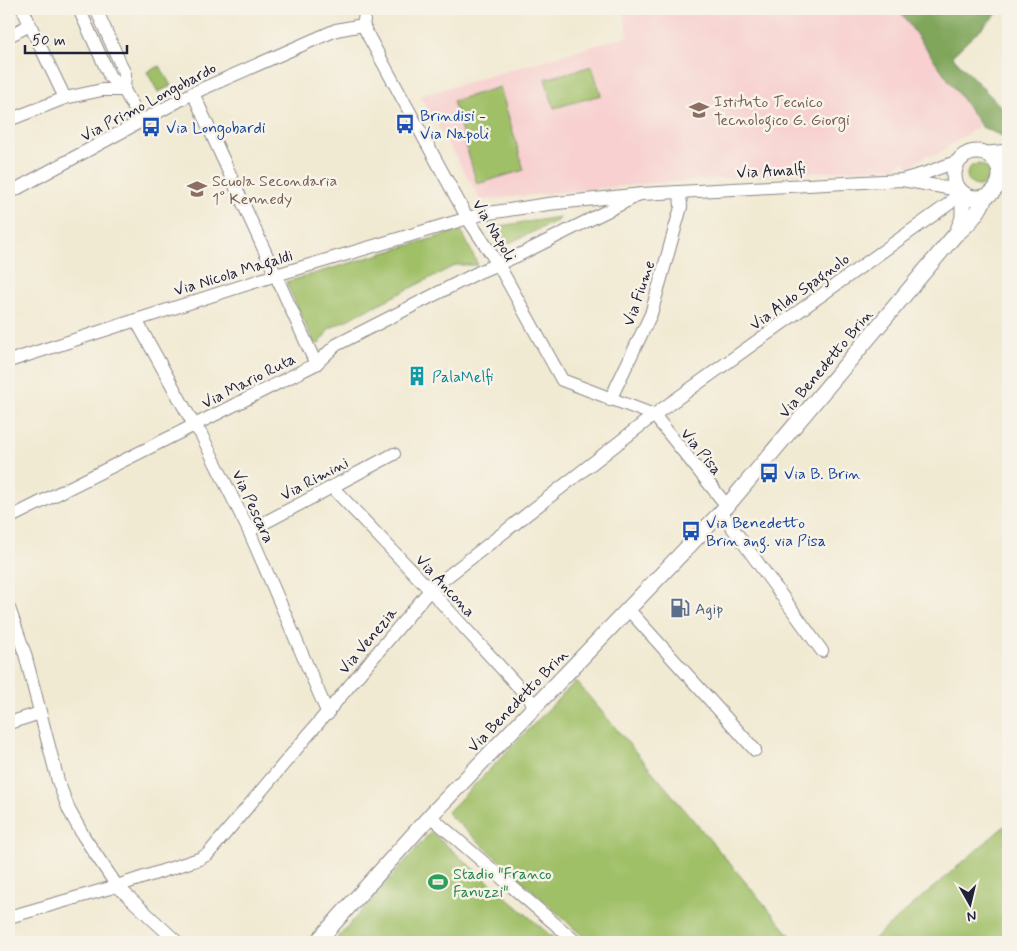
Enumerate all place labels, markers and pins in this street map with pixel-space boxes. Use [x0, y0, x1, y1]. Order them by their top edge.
place label: Istituto Tecnico Tecnologico G. Giorgi [714, 92, 850, 132]
school or university icon: Istituto Tecnico Tecnologico G. Giorgi [688, 99, 710, 121]
place label: Brindisi - Via Napoli [420, 106, 489, 145]
bus stop icon: Brindisi - Via Napoli [394, 113, 416, 135]
bus stop icon: Via Longobardi [140, 116, 162, 138]
place label: Via Longobardi [166, 118, 266, 140]
place label: Scuola Secondaria 1° Kennedy [212, 171, 337, 210]
school or university icon: Scuola Secondaria 1° Kennedy [186, 178, 208, 200]
building icon: PalaMelfi [406, 365, 428, 387]
place label: PalaMelfi [432, 367, 494, 388]
bus stop icon: Via B. Brin [758, 462, 780, 484]
place label: Via B. Brin [784, 464, 861, 485]
place label: Via Benedetto Brin ang. via Pisa [706, 513, 826, 553]
bus stop icon: Via Benedetto Brin ang. via Pisa [680, 520, 702, 542]
fuel station icon: Agip [669, 597, 691, 619]
place label: Agip [695, 599, 723, 620]
place label: Stadio "Franco Fanuzzi" [453, 864, 552, 903]
sports icon: Stadio "Franco Fanuzzi" [427, 871, 449, 893]

